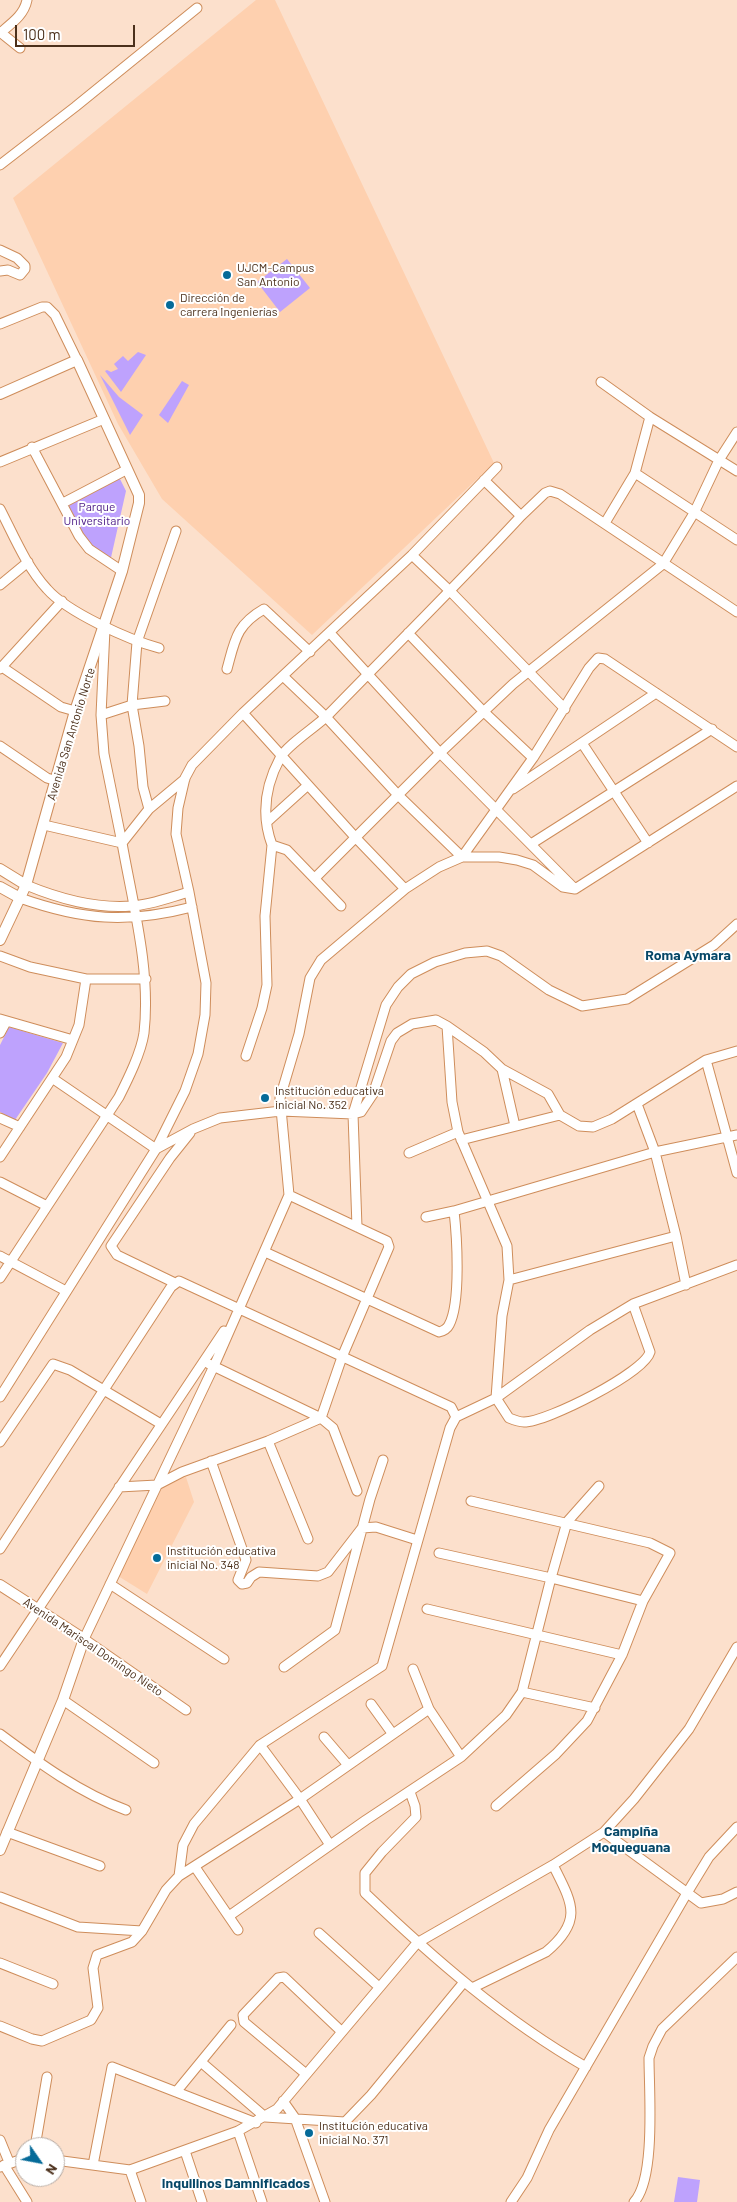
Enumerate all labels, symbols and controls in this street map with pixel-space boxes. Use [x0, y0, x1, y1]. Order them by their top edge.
scale bar [18, 15, 138, 47]
text: 100 m [23, 25, 61, 43]
place label: UJCM-Campus San Antonio [237, 261, 314, 289]
marker: UJCM-Campus San Antonio [221, 269, 233, 281]
place label: Dirección de carrera Ingenierías [180, 291, 277, 319]
marker: Dirección de carrera Ingenierías [164, 299, 176, 311]
park label: Parque Universitario [64, 500, 130, 528]
street label: Avenida San Antonio Norte [44, 666, 98, 802]
district label: Roma Aymara [645, 947, 731, 963]
place label: Institución educativa inicial No. 352 [275, 1084, 384, 1112]
marker: Institución educativa inicial No. 352 [259, 1092, 271, 1104]
place label: Institución educativa inicial No. 348 [167, 1544, 276, 1572]
marker: Institución educativa inicial No. 348 [151, 1552, 163, 1564]
street label: Avenida Mariscal Domingo Nieto [20, 1595, 166, 1699]
district label: Campiña Moqueguana [592, 1823, 670, 1855]
place label: Institución educativa inicial No. 371 [319, 2119, 428, 2147]
marker: Institución educativa inicial No. 371 [303, 2127, 315, 2139]
north arrow [15, 2137, 65, 2187]
text: N [42, 2161, 62, 2178]
district label: Inquilinos Damnificados [162, 2175, 310, 2191]

